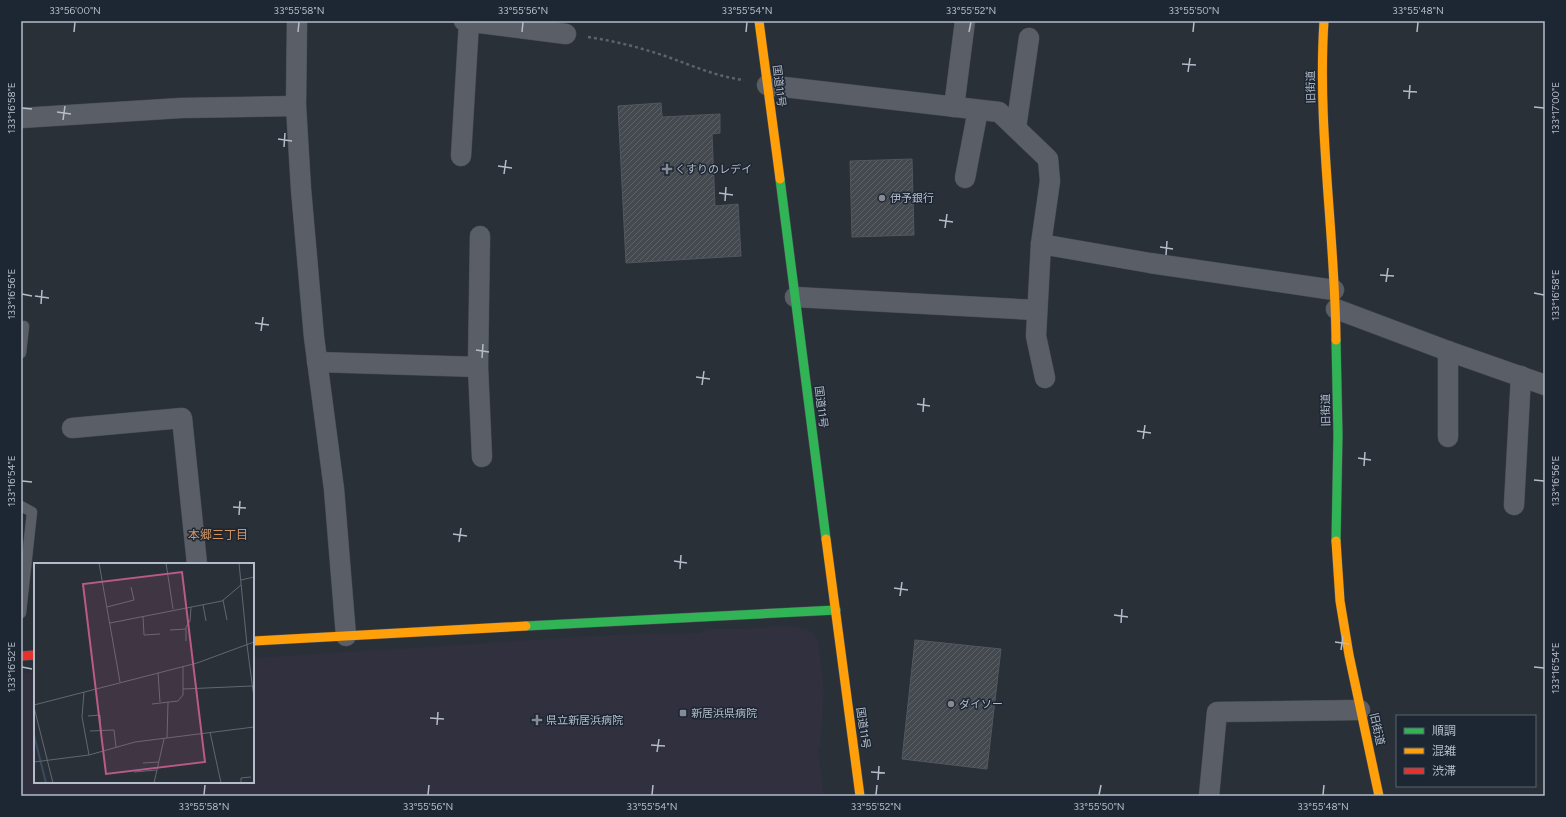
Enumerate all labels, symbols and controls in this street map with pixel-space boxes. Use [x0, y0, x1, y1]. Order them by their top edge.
text: 33°56'00"N [49, 4, 101, 17]
text: 33°55'58"N [274, 4, 324, 17]
text: 33°55'56"N [498, 4, 548, 17]
text: 33°55'54"N [722, 4, 772, 17]
text: 33°55'52"N [946, 4, 996, 17]
text: 33°55'50"N [1168, 4, 1220, 17]
text: 33°55'48"N [1392, 4, 1444, 17]
street label: 国道11号 [770, 64, 788, 108]
street label: 旧街道 [1304, 70, 1318, 104]
text: 133°16'58"E [5, 82, 18, 134]
text: 133°17'00"E [1549, 82, 1562, 134]
place label: くすりのレデイ [675, 163, 752, 176]
marker: くすりのレデイ [662, 164, 672, 174]
place label: 伊予銀行 [890, 192, 934, 205]
marker: 伊予銀行 [877, 193, 887, 203]
text: 133°16'56"E [5, 268, 18, 320]
text: 133°16'58"E [1549, 269, 1562, 321]
street label: 国道11号 [812, 385, 830, 429]
street label: 旧街道 [1319, 393, 1333, 427]
text: 133°16'54"E [5, 455, 18, 507]
text: 133°16'56"E [1549, 455, 1562, 507]
district label: 本郷三丁目 [188, 528, 248, 542]
inset map [34, 563, 254, 783]
text: 133°16'52"E [5, 641, 18, 692]
text: 133°16'54"E [1549, 642, 1562, 694]
place label: ダイソー [959, 698, 1003, 711]
marker: ダイソー [946, 699, 956, 709]
street label: 国道11号 [854, 706, 872, 750]
place label: 新居浜県病院 [691, 707, 757, 720]
marker: 新居浜県病院 [678, 708, 688, 718]
street label: 旧街道 [1367, 711, 1387, 747]
marker: 県立新居浜病院 [531, 714, 543, 726]
place label: 県立新居浜病院 [546, 714, 623, 727]
legend [1396, 715, 1536, 787]
text: 順調 [1432, 724, 1456, 738]
text: 混雑 [1432, 744, 1456, 758]
text: 渋滞 [1432, 764, 1456, 778]
text: 33°55'58"N [179, 800, 229, 813]
text: 33°55'56"N [403, 800, 453, 813]
text: 33°55'54"N [627, 800, 677, 813]
text: 33°55'52"N [851, 800, 901, 813]
text: 33°55'50"N [1073, 800, 1125, 813]
text: 33°55'48"N [1297, 800, 1349, 813]

